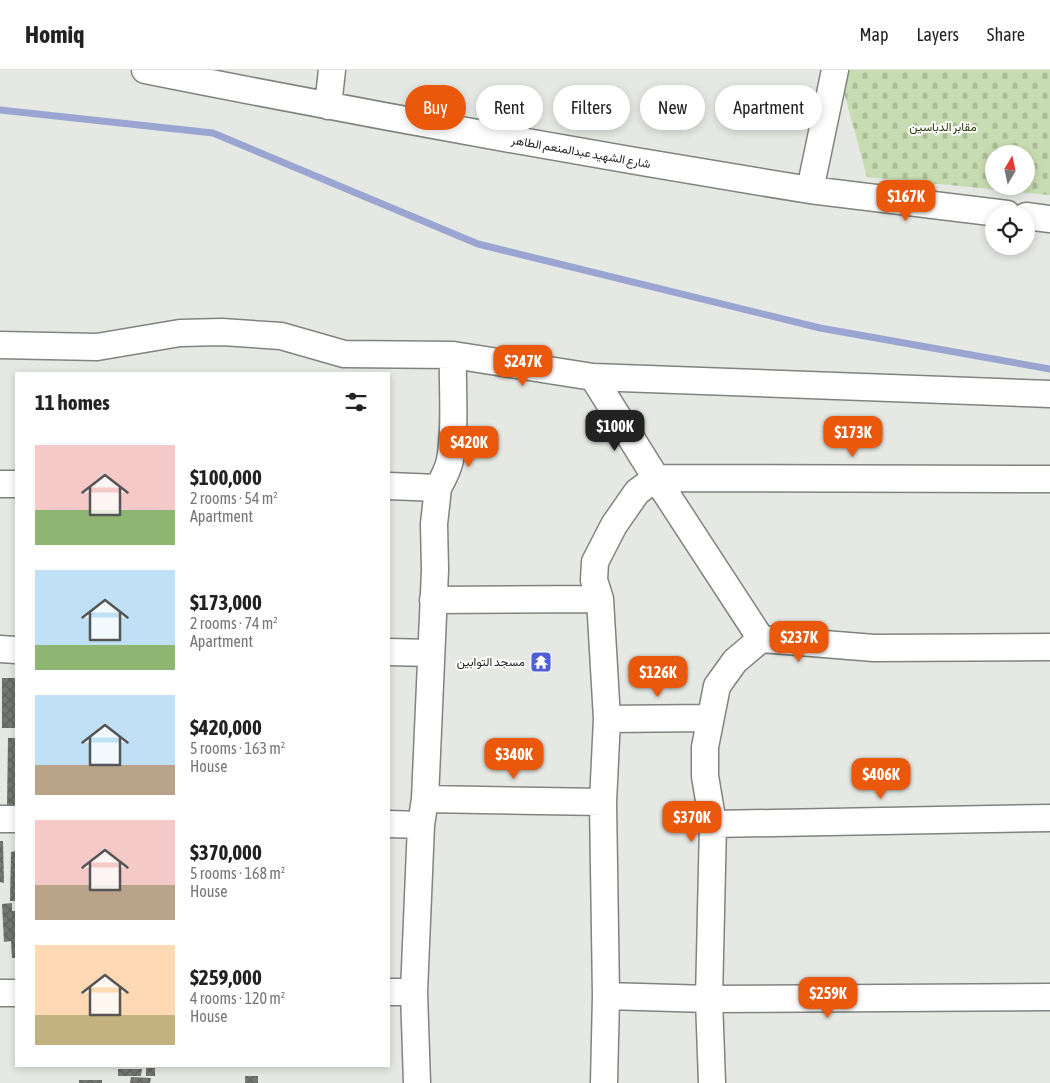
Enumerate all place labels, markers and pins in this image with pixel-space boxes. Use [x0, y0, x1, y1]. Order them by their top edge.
pin: $167K [871, 180, 941, 222]
pin: $247K [488, 344, 558, 387]
pin: $100K [580, 410, 650, 452]
pin: $173K [818, 416, 888, 458]
pin: $420K [434, 426, 504, 468]
pin: $237K [764, 620, 834, 663]
temple icon: مسجد التوابين [529, 650, 553, 674]
place label: مسجد التوابين [457, 655, 525, 670]
pin: $126K [623, 656, 693, 698]
pin: $340K [479, 738, 549, 780]
pin: $406K [846, 758, 916, 800]
pin: $370K [657, 800, 727, 843]
pin: $259K [793, 976, 863, 1019]

